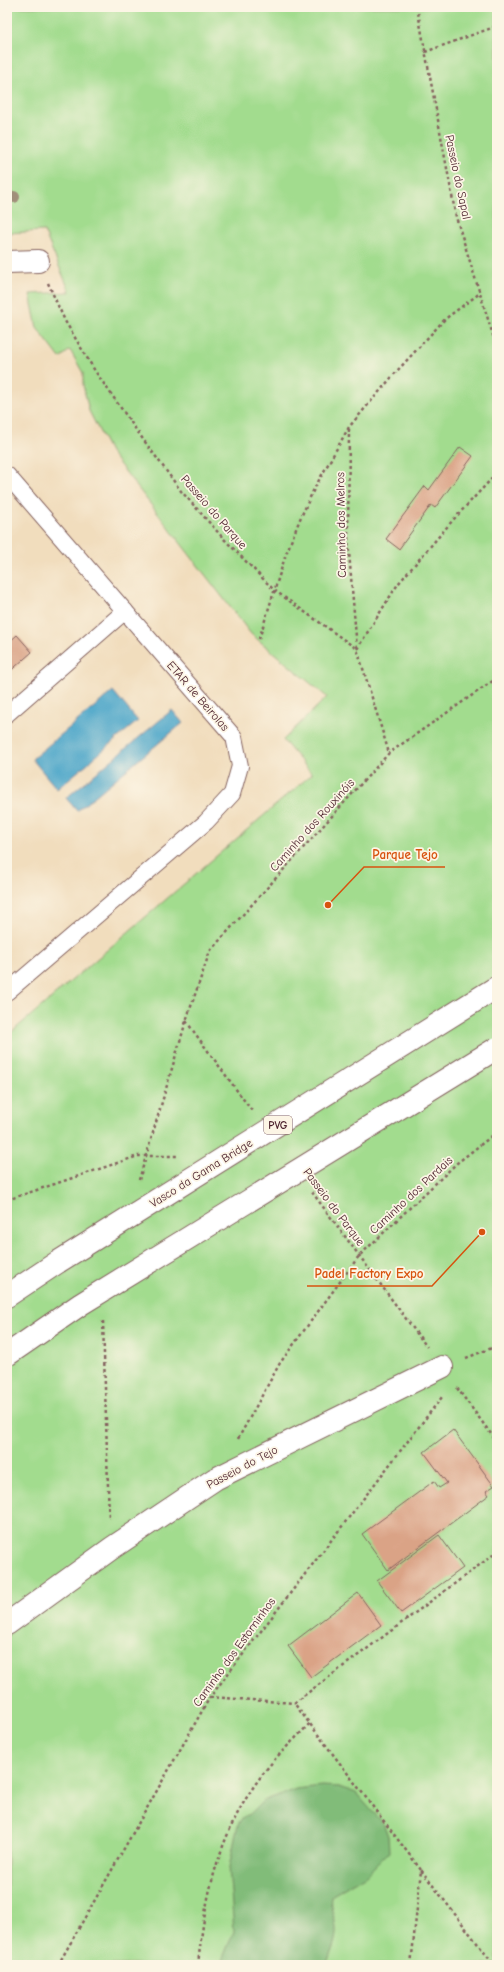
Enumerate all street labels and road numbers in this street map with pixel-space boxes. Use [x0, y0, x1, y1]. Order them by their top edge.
street label: Passeio do Sapal [442, 133, 474, 221]
street label: Passeio do Parque [178, 472, 250, 552]
street label: Caminho dos Melros [333, 472, 349, 578]
street label: ETAR de Beirolas [164, 658, 232, 734]
street label: Caminho dos Rouxinóis [267, 776, 357, 874]
road number: PVG [264, 1116, 292, 1134]
street label: Vasco da Gama Bridge [147, 1136, 255, 1210]
street label: Caminho dos Pardais [367, 1153, 455, 1237]
street label: Passeio do Parque [300, 1165, 368, 1249]
street label: Passeio do Tejo [204, 1442, 280, 1492]
street label: Caminho dos Estorninhos [190, 1595, 278, 1709]

